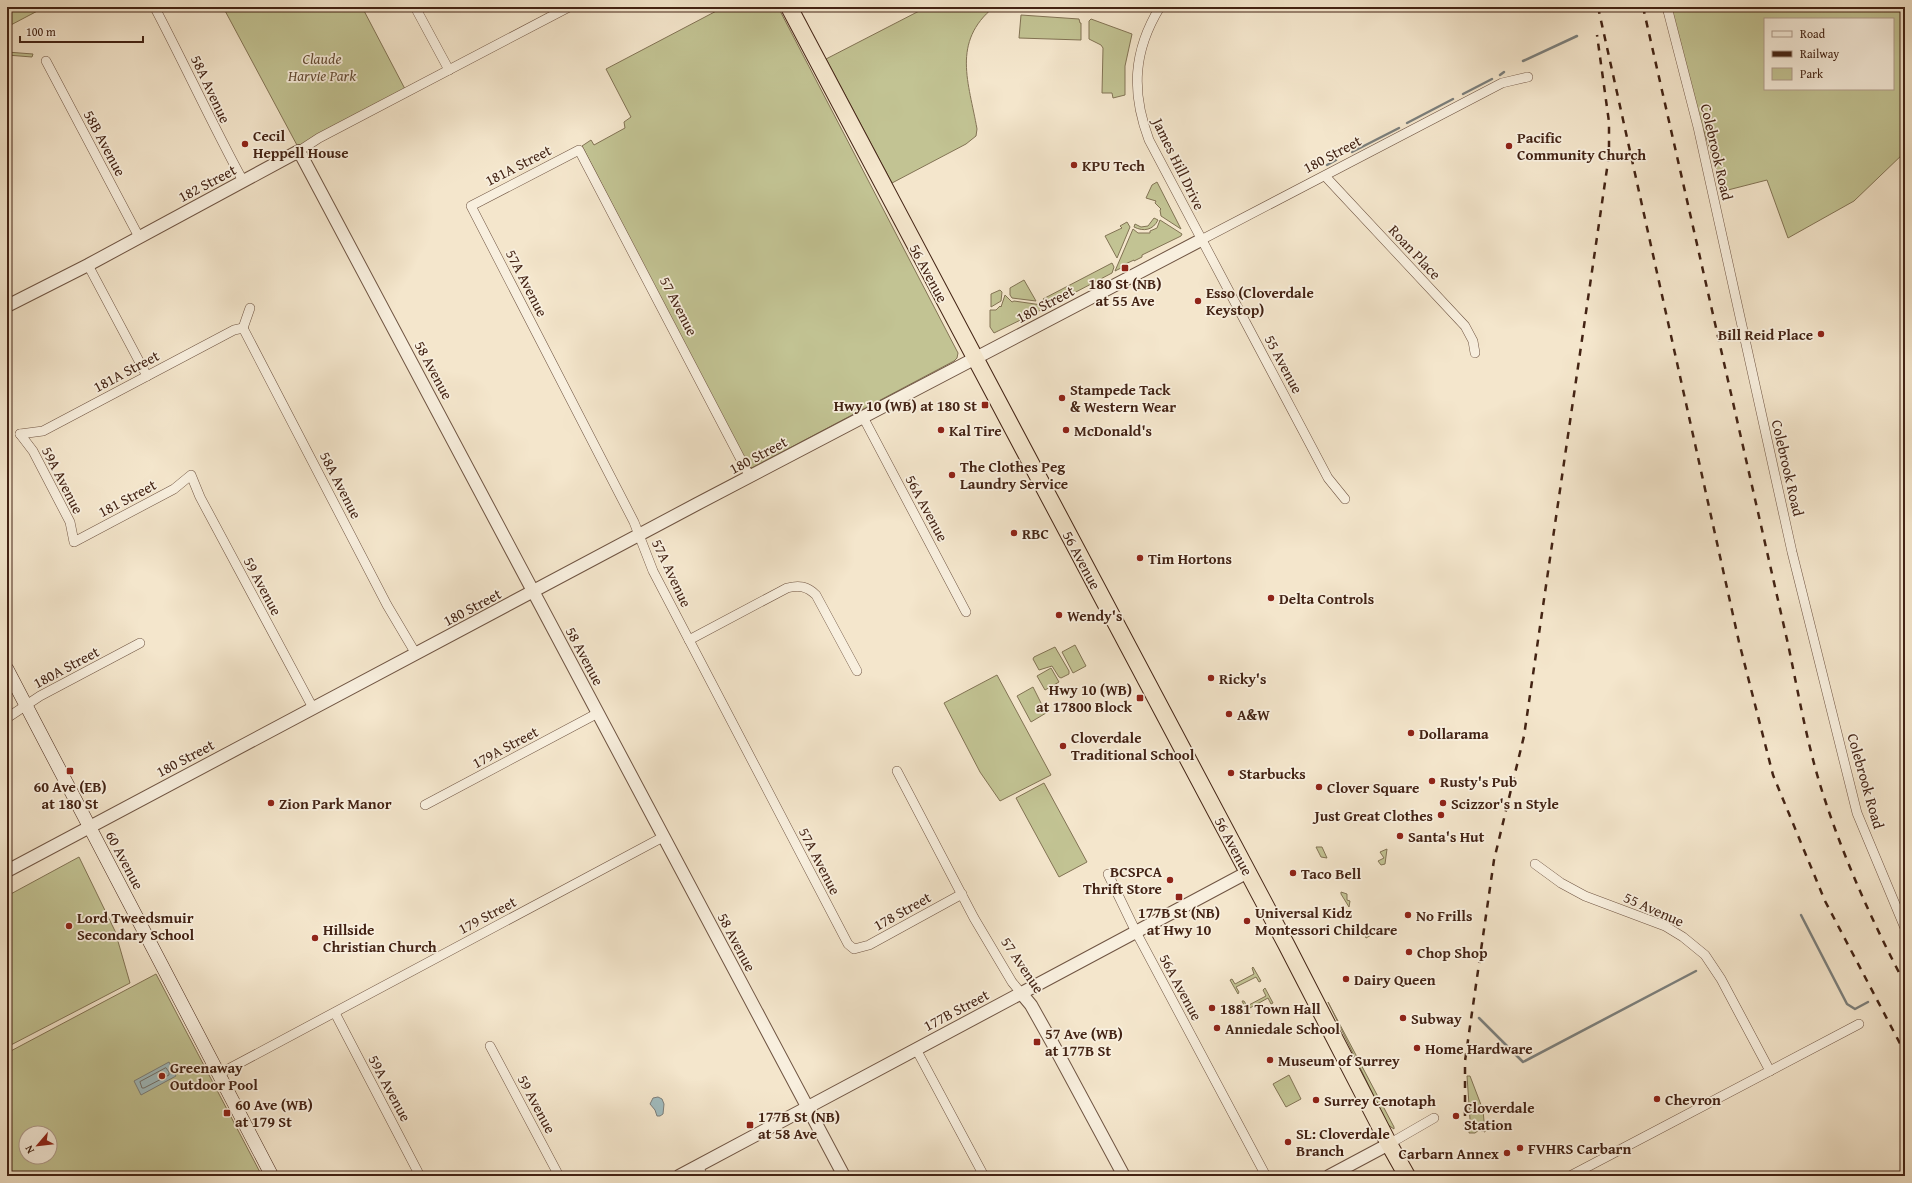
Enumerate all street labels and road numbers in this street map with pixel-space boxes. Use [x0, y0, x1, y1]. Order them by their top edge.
street label: 58A Avenue [186, 52, 236, 126]
street label: Colebrook Road [1696, 102, 1738, 202]
street label: 58B Avenue [79, 106, 131, 180]
street label: James Hill Drive [1147, 113, 1210, 214]
street label: 180 Street [1299, 130, 1365, 178]
street label: 181A Street [481, 139, 555, 191]
street label: 182 Street [174, 159, 240, 207]
street label: Roan Place [1384, 220, 1446, 284]
street label: 56 Avenue [905, 240, 953, 306]
street label: 57A Avenue [501, 246, 553, 320]
street label: 57 Avenue [655, 273, 703, 339]
street label: 180 Street [1012, 280, 1078, 328]
street label: 55 Avenue [1260, 331, 1308, 397]
street label: 58 Avenue [410, 337, 458, 403]
street label: 181A Street [89, 344, 163, 397]
street label: Colebrook Road [1767, 418, 1809, 518]
street label: 180 Street [725, 431, 791, 479]
street label: 59A Avenue [37, 443, 89, 517]
street label: 58A Avenue [315, 448, 367, 522]
street label: 56A Avenue [901, 471, 953, 545]
street label: 181 Street [94, 474, 160, 522]
street label: 56 Avenue [1058, 527, 1106, 593]
street label: 57A Avenue [647, 536, 697, 610]
street label: 59 Avenue [239, 553, 287, 619]
street label: 180 Street [439, 583, 505, 631]
street label: 58 Avenue [561, 623, 609, 689]
street label: 180A Street [29, 640, 103, 693]
street label: 179A Street [468, 720, 542, 773]
street label: Colebrook Road [1842, 731, 1890, 831]
street label: 180 Street [152, 734, 218, 782]
street label: 56 Avenue [1210, 813, 1258, 879]
street label: 57A Avenue [794, 824, 846, 898]
street label: 60 Avenue [101, 827, 149, 893]
street label: 178 Street [869, 886, 935, 935]
street label: 55 Avenue [1621, 886, 1687, 932]
street label: 179 Street [454, 891, 520, 939]
street label: 58 Avenue [713, 909, 761, 975]
street label: 57 Avenue [996, 933, 1050, 997]
street label: 56A Avenue [1155, 950, 1207, 1024]
street label: 177B Street [920, 984, 993, 1036]
street label: 59A Avenue [364, 1051, 416, 1125]
street label: 59 Avenue [513, 1071, 561, 1137]

